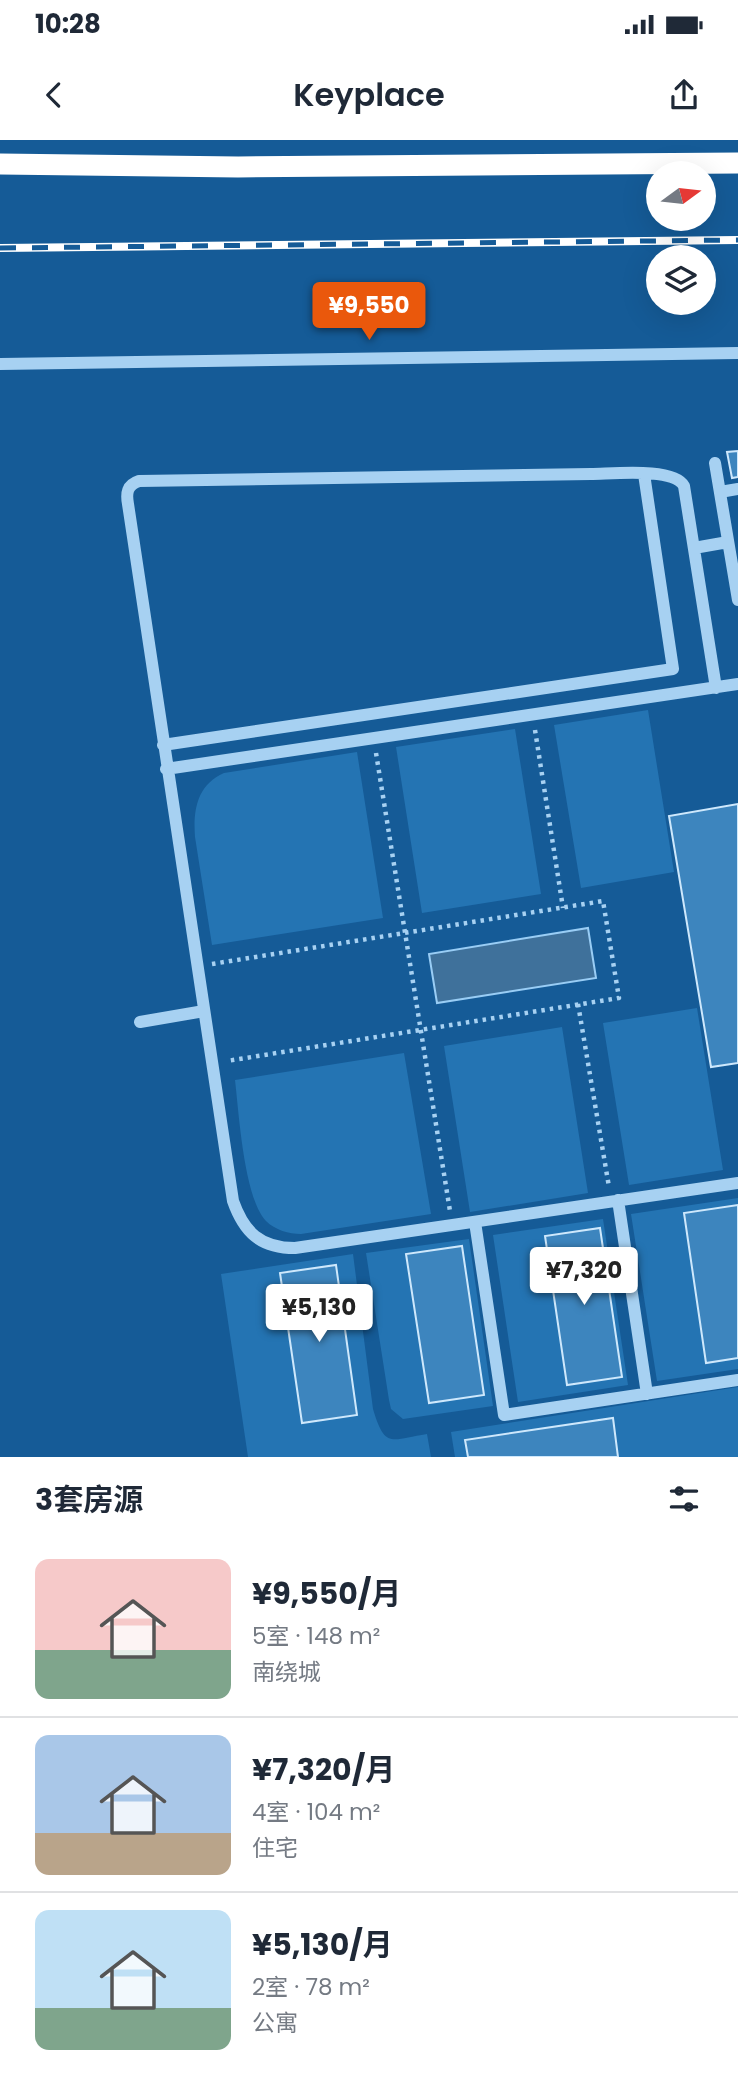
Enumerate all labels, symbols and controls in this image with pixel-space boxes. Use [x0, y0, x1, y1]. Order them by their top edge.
text: 10:28 [35, 6, 101, 42]
text: Keyplace [293, 72, 445, 117]
icon: back [35, 76, 73, 114]
icon: share [665, 76, 703, 114]
north arrow [646, 161, 716, 231]
map controls [646, 161, 716, 315]
button: layers [646, 245, 716, 315]
pin: ¥9,550 [312, 282, 426, 342]
text: ¥9,550 [328, 289, 410, 321]
pin: ¥7,320 [527, 1248, 641, 1307]
text: ¥7,320 [546, 1254, 622, 1286]
pin: ¥5,130 [262, 1284, 376, 1344]
text: ¥5,130 [282, 1291, 356, 1323]
text: 3套房源 [35, 1478, 143, 1521]
icon: filters [665, 1480, 703, 1518]
text: ¥9,550/月 [252, 1572, 401, 1615]
icon: home [91, 1587, 175, 1671]
text: 5室 · 148 m² [252, 1620, 380, 1652]
text: 南绕城 [252, 1656, 321, 1688]
text: ¥7,320/月 [252, 1748, 395, 1791]
icon: home [91, 1763, 175, 1847]
text: 4室 · 104 m² [252, 1796, 380, 1828]
text: 住宅 [252, 1832, 298, 1864]
text: ¥5,130/月 [252, 1923, 393, 1966]
icon: home [91, 1938, 175, 2022]
text: 2室 · 78 m² [252, 1971, 370, 2003]
text: 公寓 [252, 2007, 298, 2039]

